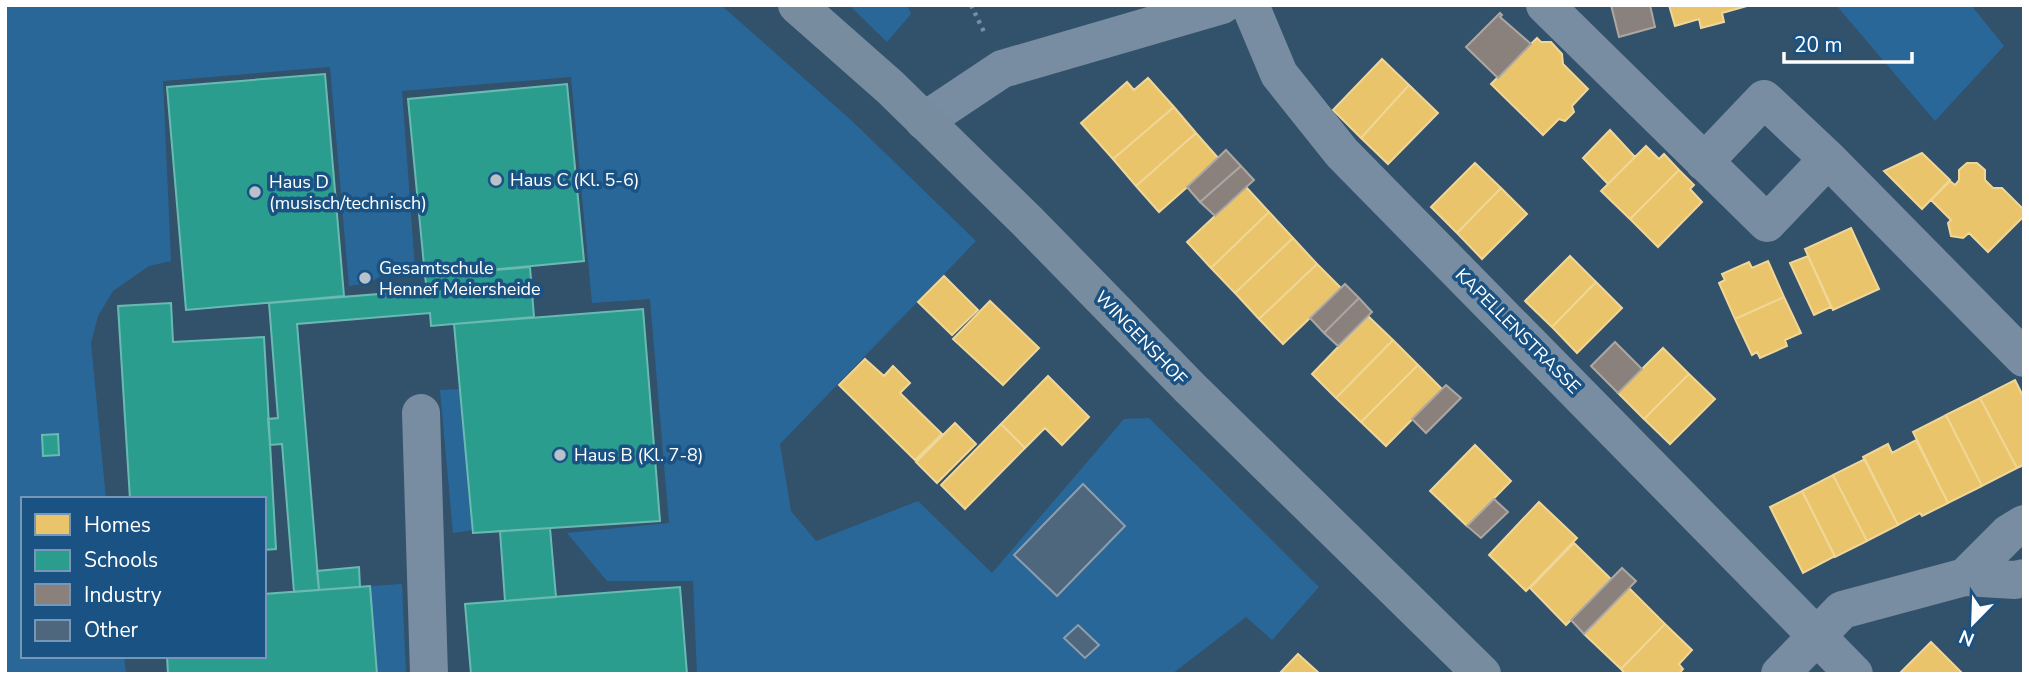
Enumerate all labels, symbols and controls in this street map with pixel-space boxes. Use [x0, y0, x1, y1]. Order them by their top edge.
scale bar [1784, 21, 1912, 65]
text: 20 m [1794, 31, 1843, 59]
place label: Haus C (Kl. 5-6) [510, 168, 640, 192]
place label: Haus D (musisch/technisch) [269, 170, 427, 215]
marker: Haus C (Kl. 5-6) [488, 172, 504, 188]
marker: Haus D (musisch/technisch) [247, 184, 263, 200]
place label: Gesamtschule Hennef Meiersheide [379, 256, 541, 301]
street label: KAPELLENSTRASSE [1450, 263, 1586, 399]
marker: Gesamtschule Hennef Meiersheide [357, 270, 373, 286]
street label: WINGENSHOF [1090, 285, 1192, 391]
place label: Haus B (Kl. 7-8) [574, 443, 704, 467]
marker: Haus B (Kl. 7-8) [552, 447, 568, 463]
legend [21, 497, 266, 658]
text: Homes [84, 511, 151, 539]
text: Schools [84, 546, 158, 574]
text: Industry [84, 581, 162, 609]
north arrow [1938, 588, 2008, 658]
text: Other [84, 616, 139, 644]
text: N [1955, 623, 1978, 652]

